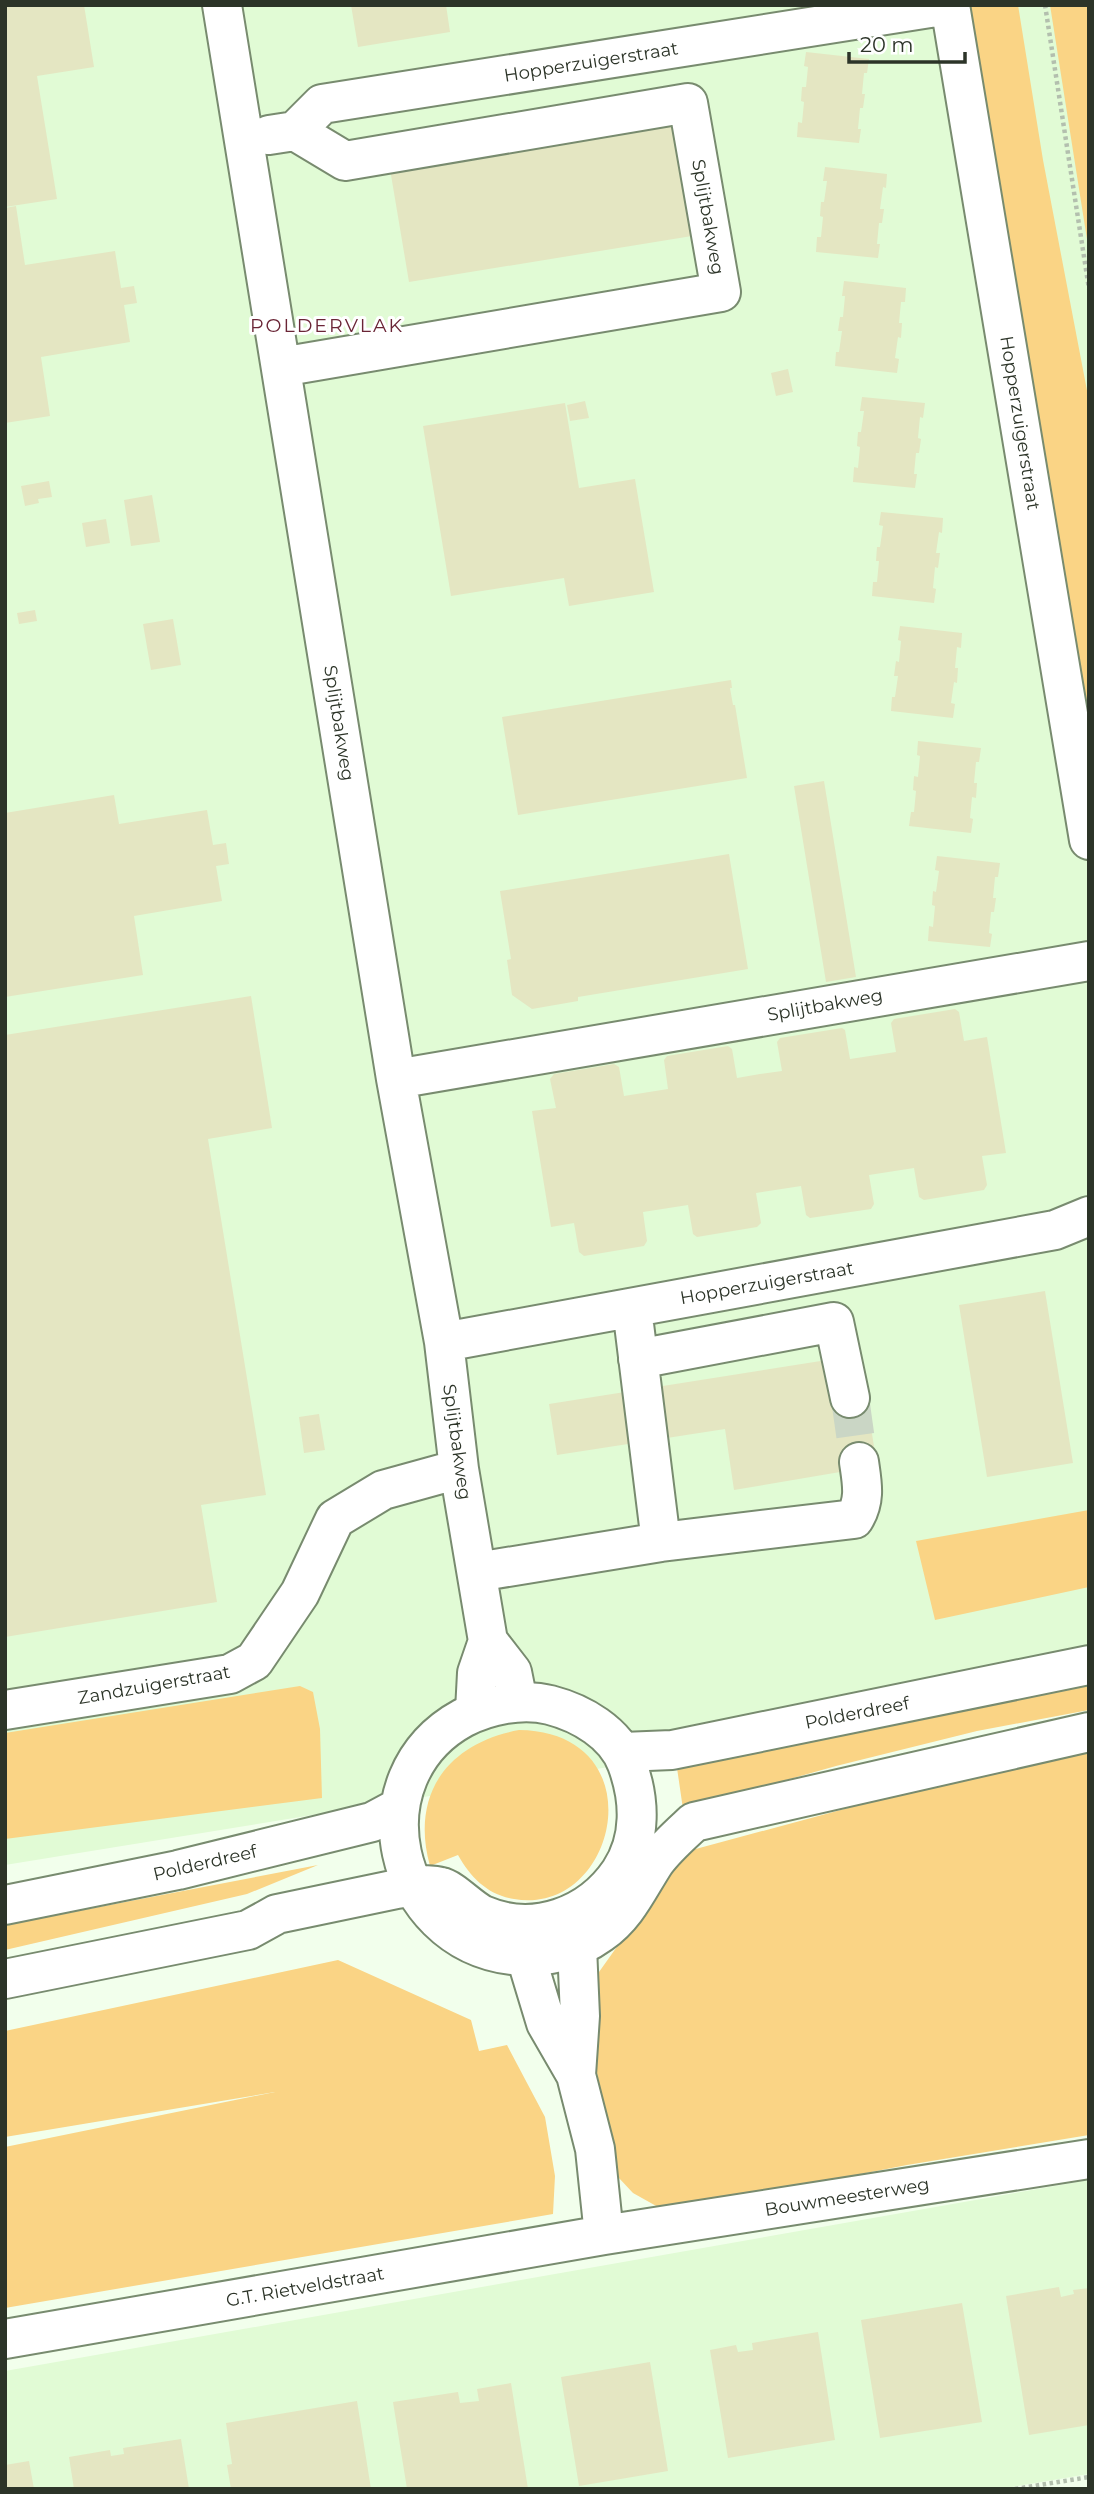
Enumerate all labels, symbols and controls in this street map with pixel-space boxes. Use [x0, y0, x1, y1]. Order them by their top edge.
scale bar [849, 21, 964, 65]
text: 20 m [860, 32, 914, 57]
street label: Hopperzuigerstraat [502, 37, 680, 87]
street label: Splijtbakweg [687, 157, 729, 277]
district label: POLDERVLAK [250, 314, 404, 337]
street label: Hopperzuigerstraat [995, 334, 1045, 512]
street label: Splijtbakweg [319, 663, 359, 783]
street label: Splijtbakweg [765, 984, 885, 1026]
street label: Hopperzuigerstraat [678, 1257, 856, 1309]
street label: Splijtbakweg [438, 1383, 476, 1501]
street label: Zandzuigerstraat [76, 1661, 232, 1709]
street label: Polderdreef [803, 1692, 912, 1734]
street label: Polderdreef [151, 1840, 260, 1886]
street label: Bouwmeesterweg [763, 2173, 931, 2221]
street label: G.T. Rietveldstraat [224, 2262, 386, 2312]

